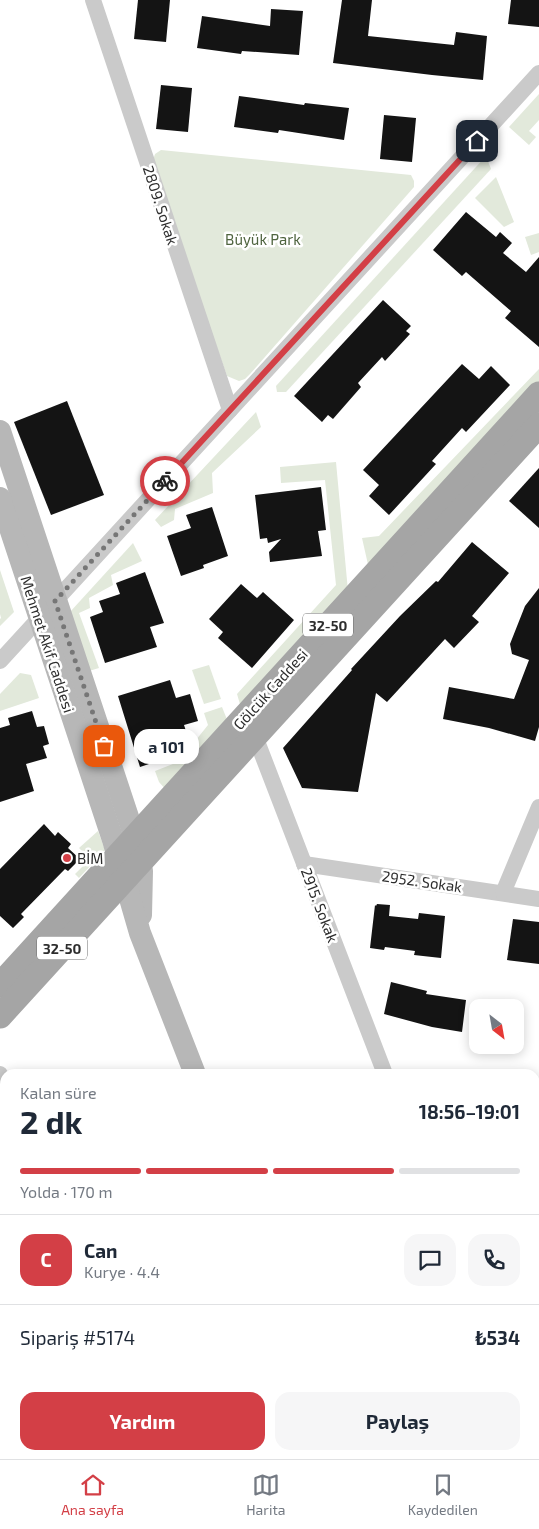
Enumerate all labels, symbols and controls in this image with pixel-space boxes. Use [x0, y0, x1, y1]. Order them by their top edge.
pin [456, 120, 498, 162]
icon: home [463, 127, 491, 155]
street label: 2809. Sokak [140, 163, 182, 247]
park label: Büyük Park [225, 230, 301, 248]
courier [140, 456, 190, 506]
icon: bike [151, 467, 179, 495]
street label: Mehmet Akif Caddesi [17, 573, 79, 715]
road number: 32-50 [303, 614, 353, 636]
street label: Gölcük Caddesi [229, 645, 311, 733]
pin [83, 725, 125, 767]
callout: a 101 [134, 728, 199, 764]
icon: bag [90, 732, 118, 760]
text: a 101 [148, 737, 185, 756]
place label: BİM [77, 849, 103, 867]
marker: BİM [61, 852, 73, 864]
street label: 2915. Sokak [298, 865, 343, 945]
street label: 2952. Sokak [381, 866, 464, 896]
road number: 32-50 [37, 936, 87, 960]
north arrow [469, 999, 524, 1054]
map controls [469, 999, 524, 1054]
text: Kalan süre [20, 1083, 97, 1102]
text: 18:56–19:01 [419, 1100, 520, 1123]
text: 2 dk [20, 1102, 83, 1140]
text: Yolda · 170 m [20, 1182, 113, 1201]
button: chat [404, 1234, 456, 1286]
button: phone [468, 1234, 520, 1286]
text: Can [84, 1239, 117, 1262]
text: C [40, 1248, 52, 1271]
text: Kurye · 4.4 [84, 1262, 160, 1281]
text: Sipariş #5174 [20, 1326, 135, 1349]
text: ₺534 [475, 1326, 520, 1349]
button: Yardım [20, 1392, 265, 1450]
button: Paylaş [275, 1392, 520, 1450]
tab: Ana sayfa [61, 1471, 124, 1518]
tab: Harita [246, 1471, 285, 1518]
tab: Kaydedilen [408, 1471, 478, 1518]

